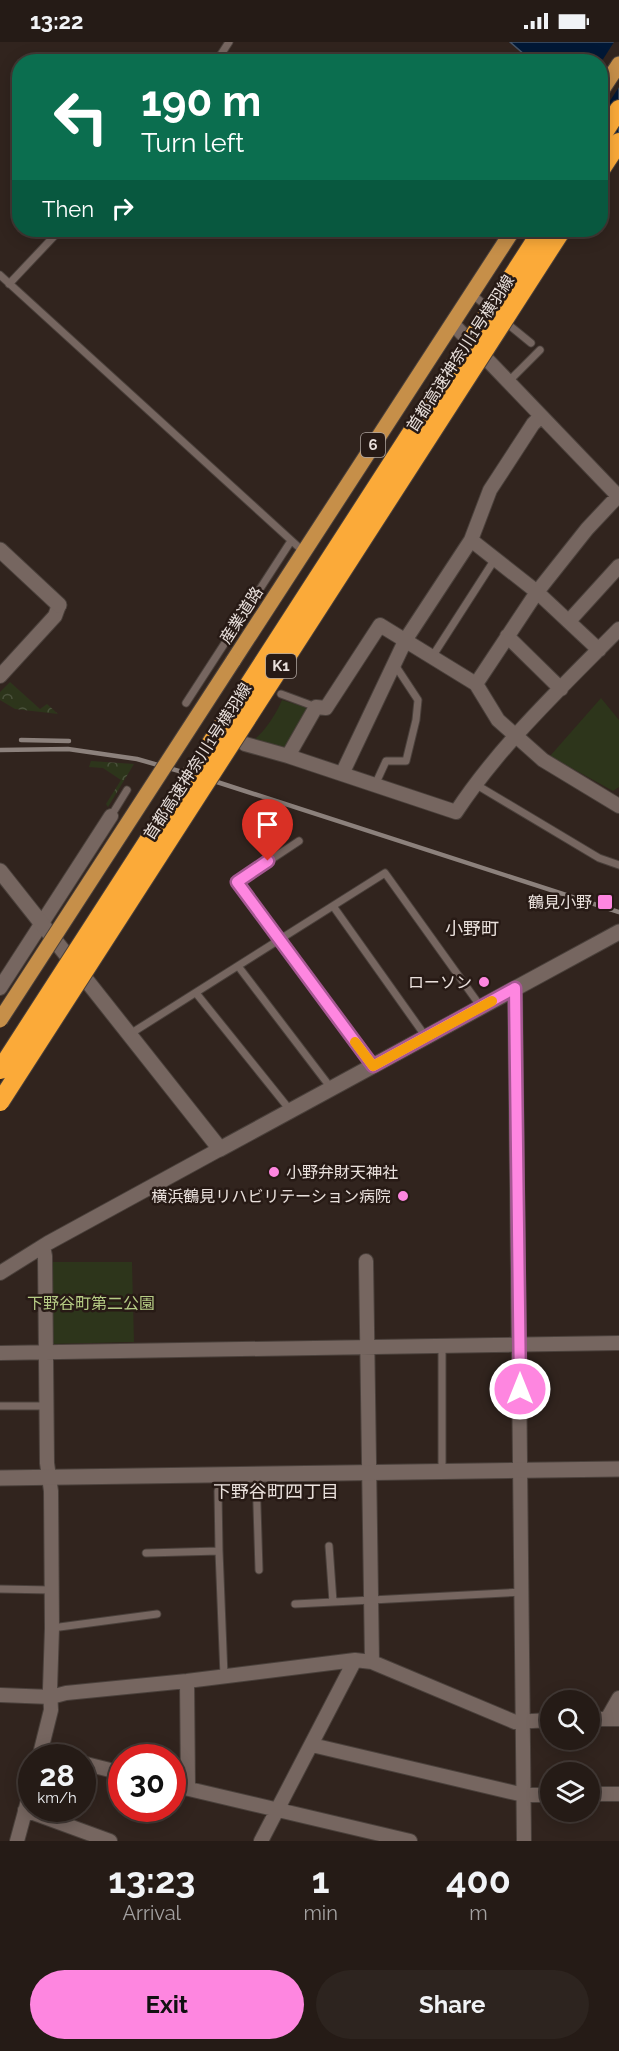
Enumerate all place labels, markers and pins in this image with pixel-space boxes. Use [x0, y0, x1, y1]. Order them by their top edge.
pin [242, 799, 293, 861]
place label: 鶴見小野 [528, 893, 592, 912]
marker: 鶴見小野 [596, 893, 614, 911]
place label: ローソン [408, 973, 472, 992]
marker: ローソン [477, 975, 491, 989]
place label: 小野弁財天神社 [286, 1163, 398, 1182]
marker: 小野弁財天神社 [267, 1165, 281, 1179]
place label: 横浜鶴見リハビリテーション病院 [151, 1187, 391, 1206]
marker: 横浜鶴見リハビリテーション病院 [396, 1189, 410, 1203]

